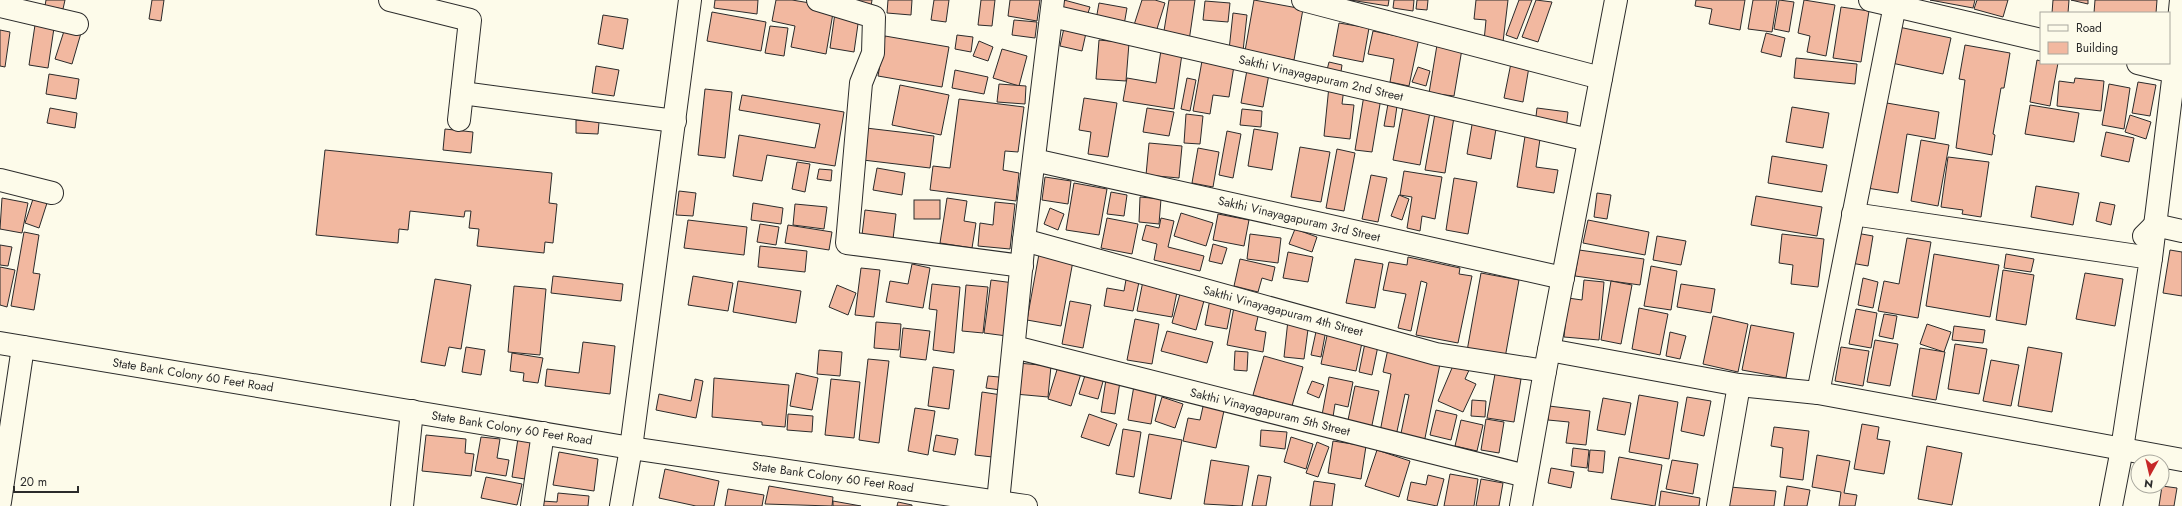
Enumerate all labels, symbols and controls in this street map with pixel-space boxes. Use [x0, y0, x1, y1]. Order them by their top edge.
legend [2040, 12, 2170, 64]
text: Road [2076, 19, 2102, 37]
text: Building [2076, 39, 2118, 57]
street label: Sakthi Vinayagapuram 2nd Street [1237, 50, 1405, 106]
street label: Sakthi Vinayagapuram 3rd Street [1216, 192, 1382, 246]
street label: Sakthi Vinayagapuram 4th Street [1201, 281, 1365, 341]
street label: State Bank Colony 60 Feet Road [111, 353, 275, 397]
street label: Sakthi Vinayagapuram 5th Street [1188, 383, 1352, 441]
street label: State Bank Colony 60 Feet Road [430, 406, 594, 450]
north arrow [2130, 454, 2170, 494]
street label: State Bank Colony 60 Feet Road [751, 457, 915, 497]
scale bar [14, 468, 78, 494]
text: 20 m [20, 473, 47, 491]
text: N [2143, 475, 2154, 492]

